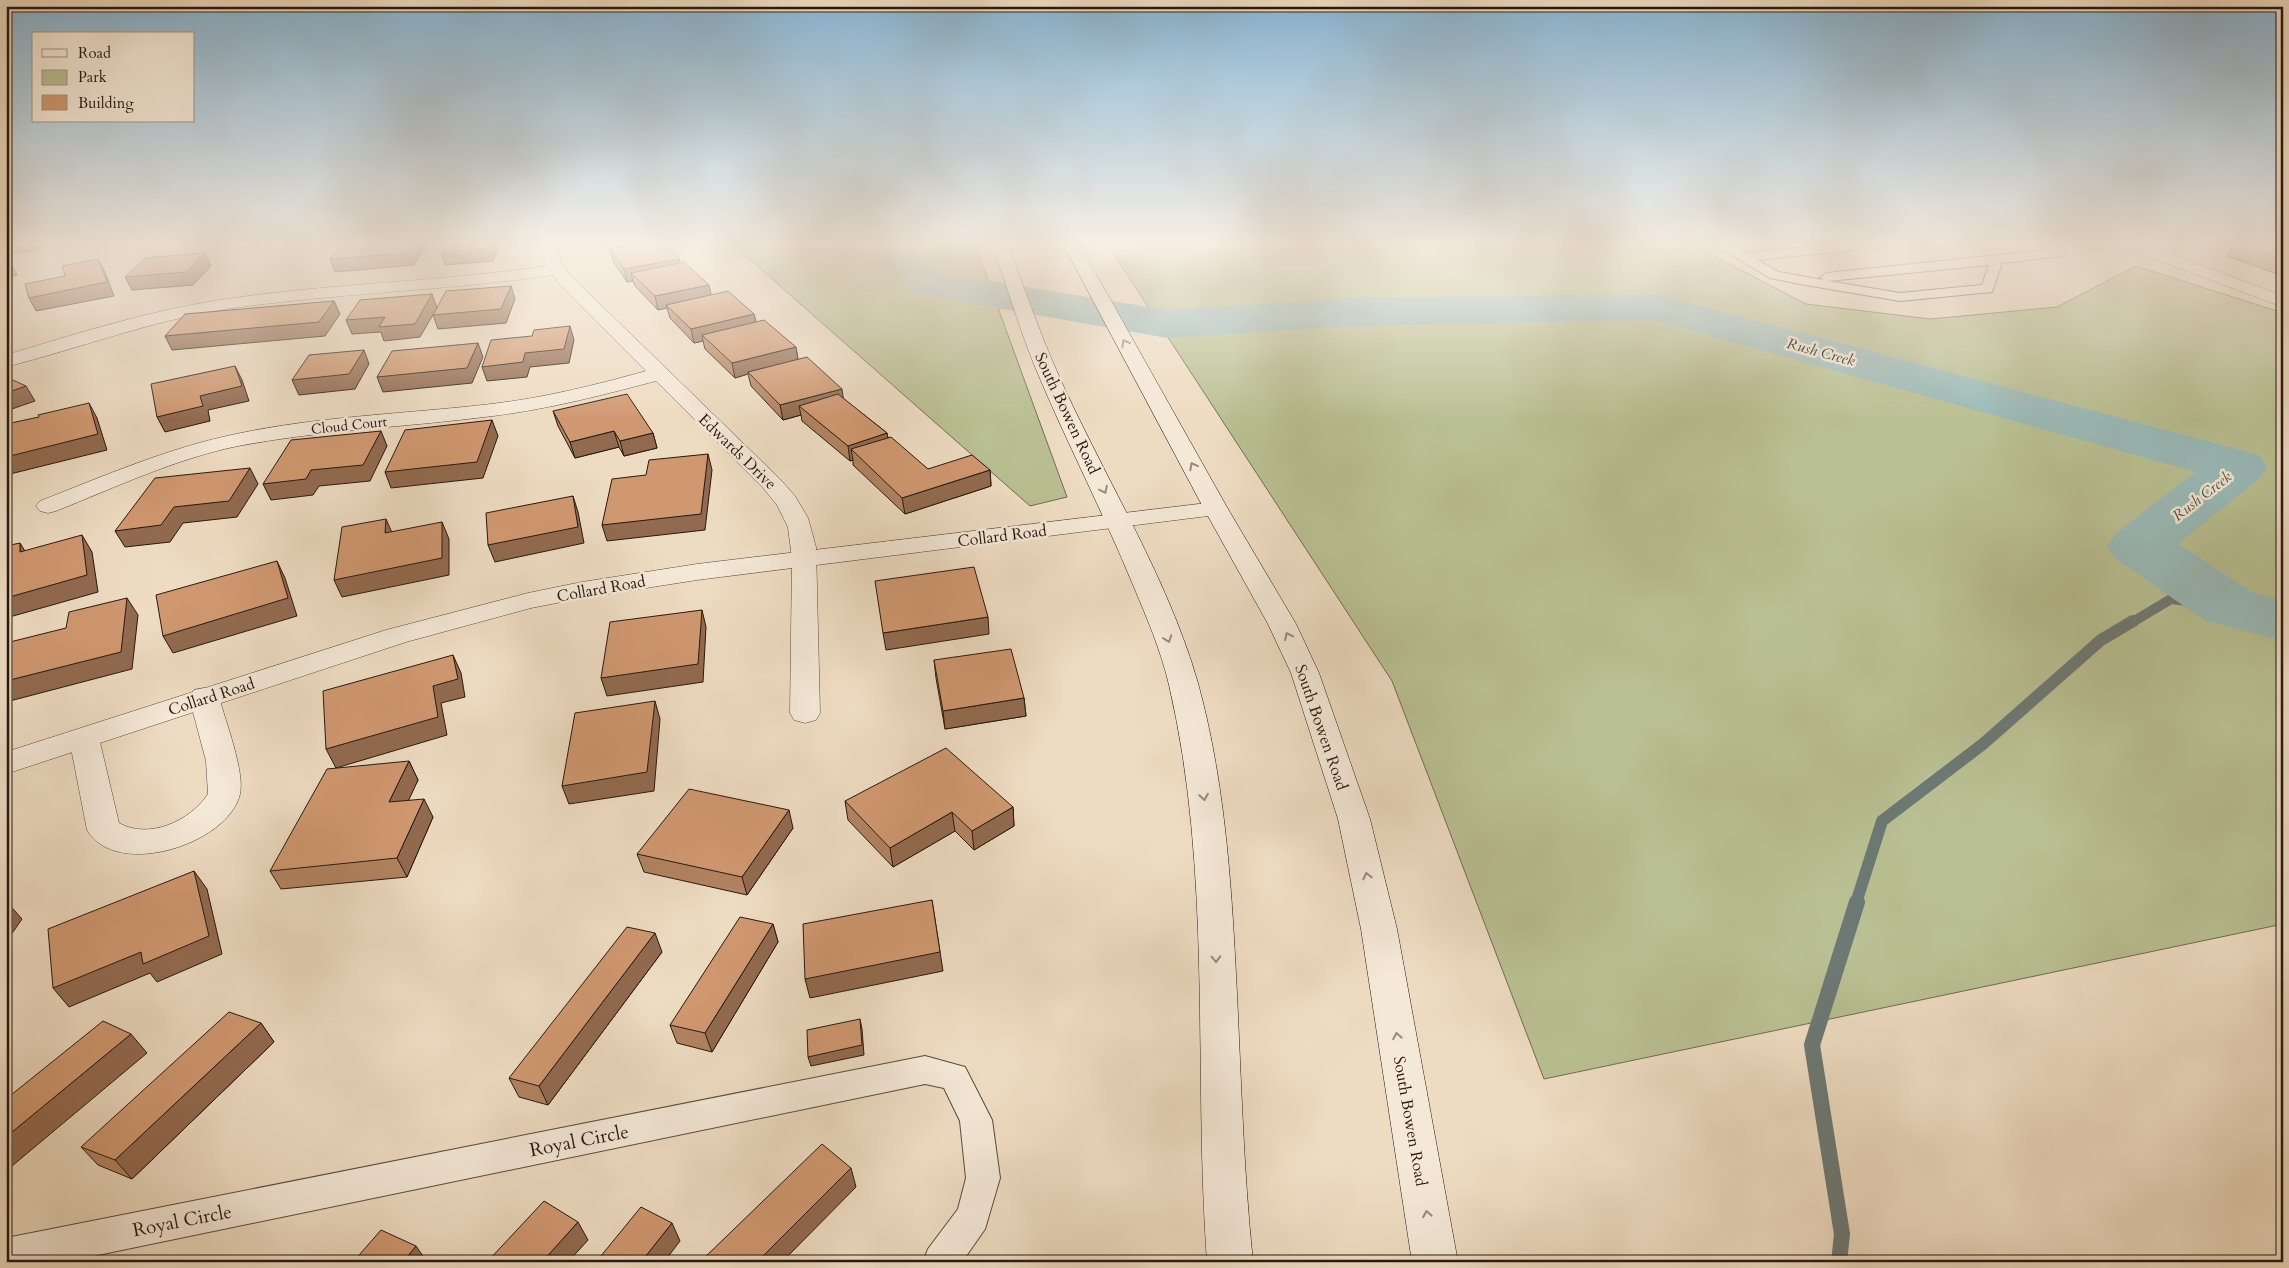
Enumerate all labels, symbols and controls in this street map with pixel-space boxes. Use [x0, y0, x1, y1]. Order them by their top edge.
legend [32, 32, 195, 122]
text: Road [78, 43, 111, 63]
text: Park [78, 67, 107, 87]
text: Building [78, 93, 134, 113]
water label: Rush Creek [1785, 333, 1858, 371]
one-way arrow [1122, 339, 1132, 348]
street label: South Bowen Road [1029, 349, 1105, 478]
street label: Edwards Drive [693, 409, 781, 495]
street label: Cloud Court [310, 412, 389, 439]
one-way arrow [1189, 463, 1199, 472]
water label: Rush Creek [2168, 466, 2236, 525]
one-way arrow [1098, 484, 1108, 493]
street label: Collard Road [956, 520, 1048, 552]
street label: Collard Road [555, 570, 648, 608]
one-way arrow [1283, 632, 1294, 641]
one-way arrow [1162, 634, 1172, 642]
street label: South Bowen Road [1289, 661, 1353, 794]
street label: Collard Road [165, 672, 258, 721]
one-way arrow [1199, 792, 1209, 801]
one-way arrow [1362, 872, 1373, 881]
one-way arrow [1211, 955, 1222, 963]
one-way arrow [1392, 1032, 1402, 1041]
street label: South Bowen Road [1388, 1054, 1432, 1188]
street label: Royal Circle [527, 1119, 631, 1163]
street label: Royal Circle [130, 1199, 234, 1243]
one-way arrow [1422, 1209, 1432, 1218]

